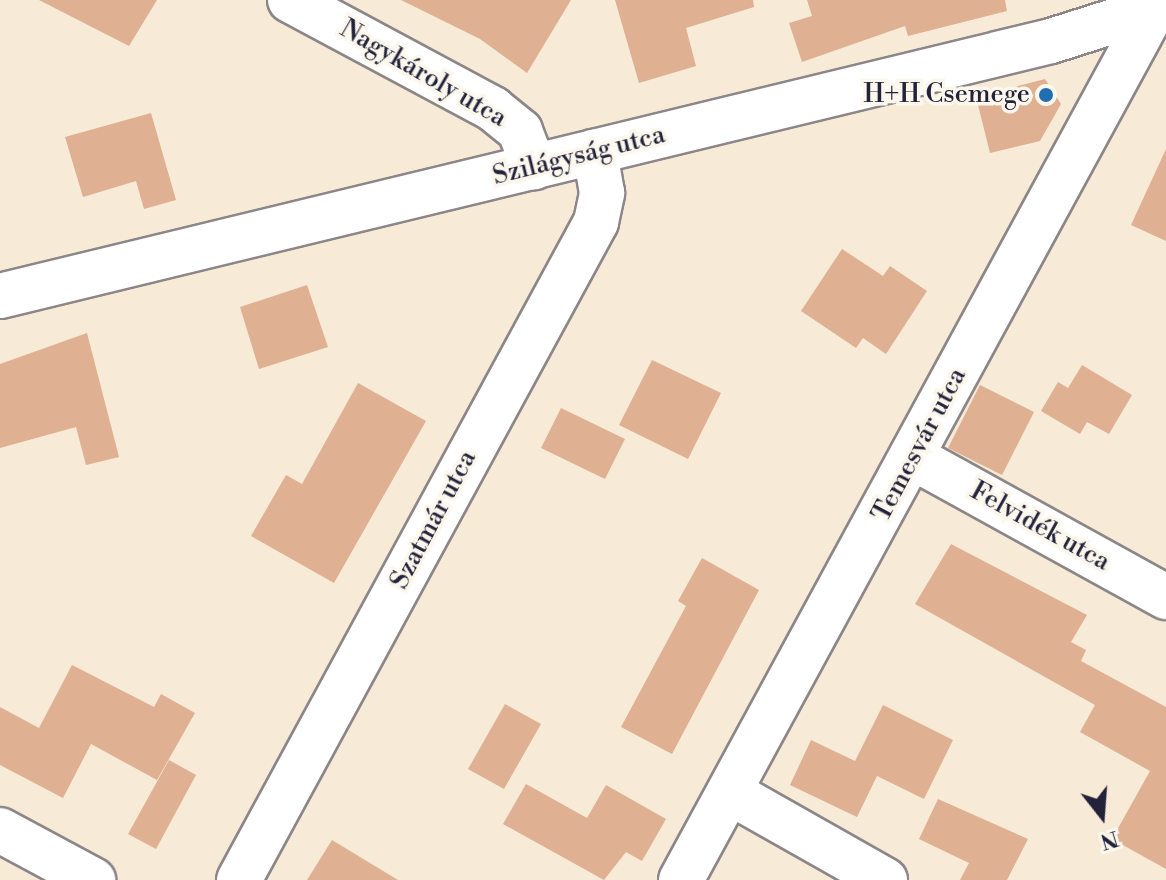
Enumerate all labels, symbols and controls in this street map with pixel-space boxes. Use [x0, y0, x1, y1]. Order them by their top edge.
street label: Nagykároly utca [334, 14, 512, 134]
place label: H+H Csemege [863, 79, 1030, 111]
marker: H+H Csemege [1037, 86, 1055, 104]
street label: Szilágyság utca [490, 120, 668, 192]
street label: Temesvár utca [866, 363, 974, 527]
street label: Szatmár utca [384, 445, 484, 595]
street label: Felvidék utca [965, 476, 1115, 578]
north arrow [1062, 776, 1142, 856]
text: N [1097, 824, 1121, 855]

